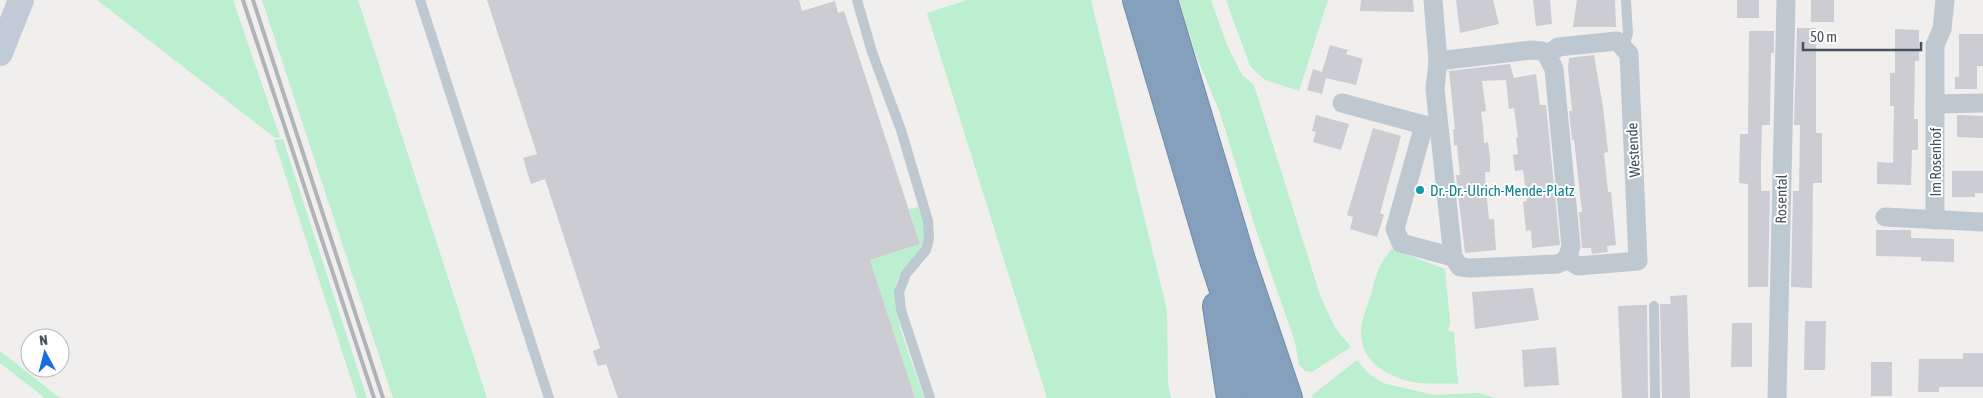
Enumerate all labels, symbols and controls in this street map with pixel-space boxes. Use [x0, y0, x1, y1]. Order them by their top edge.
scale bar [1803, 20, 1920, 52]
text: 50 m [1810, 28, 1837, 45]
street label: Westende [1623, 122, 1643, 178]
street label: Im Rosenhof [1927, 127, 1944, 197]
street label: Rosental [1772, 174, 1790, 224]
place label: Dr.-Dr.-Ulrich-Mende-Platz [1430, 182, 1575, 199]
marker: Dr.-Dr.-Ulrich-Mende-Platz [1414, 184, 1426, 196]
north arrow [20, 328, 70, 378]
text: N [38, 332, 48, 349]

